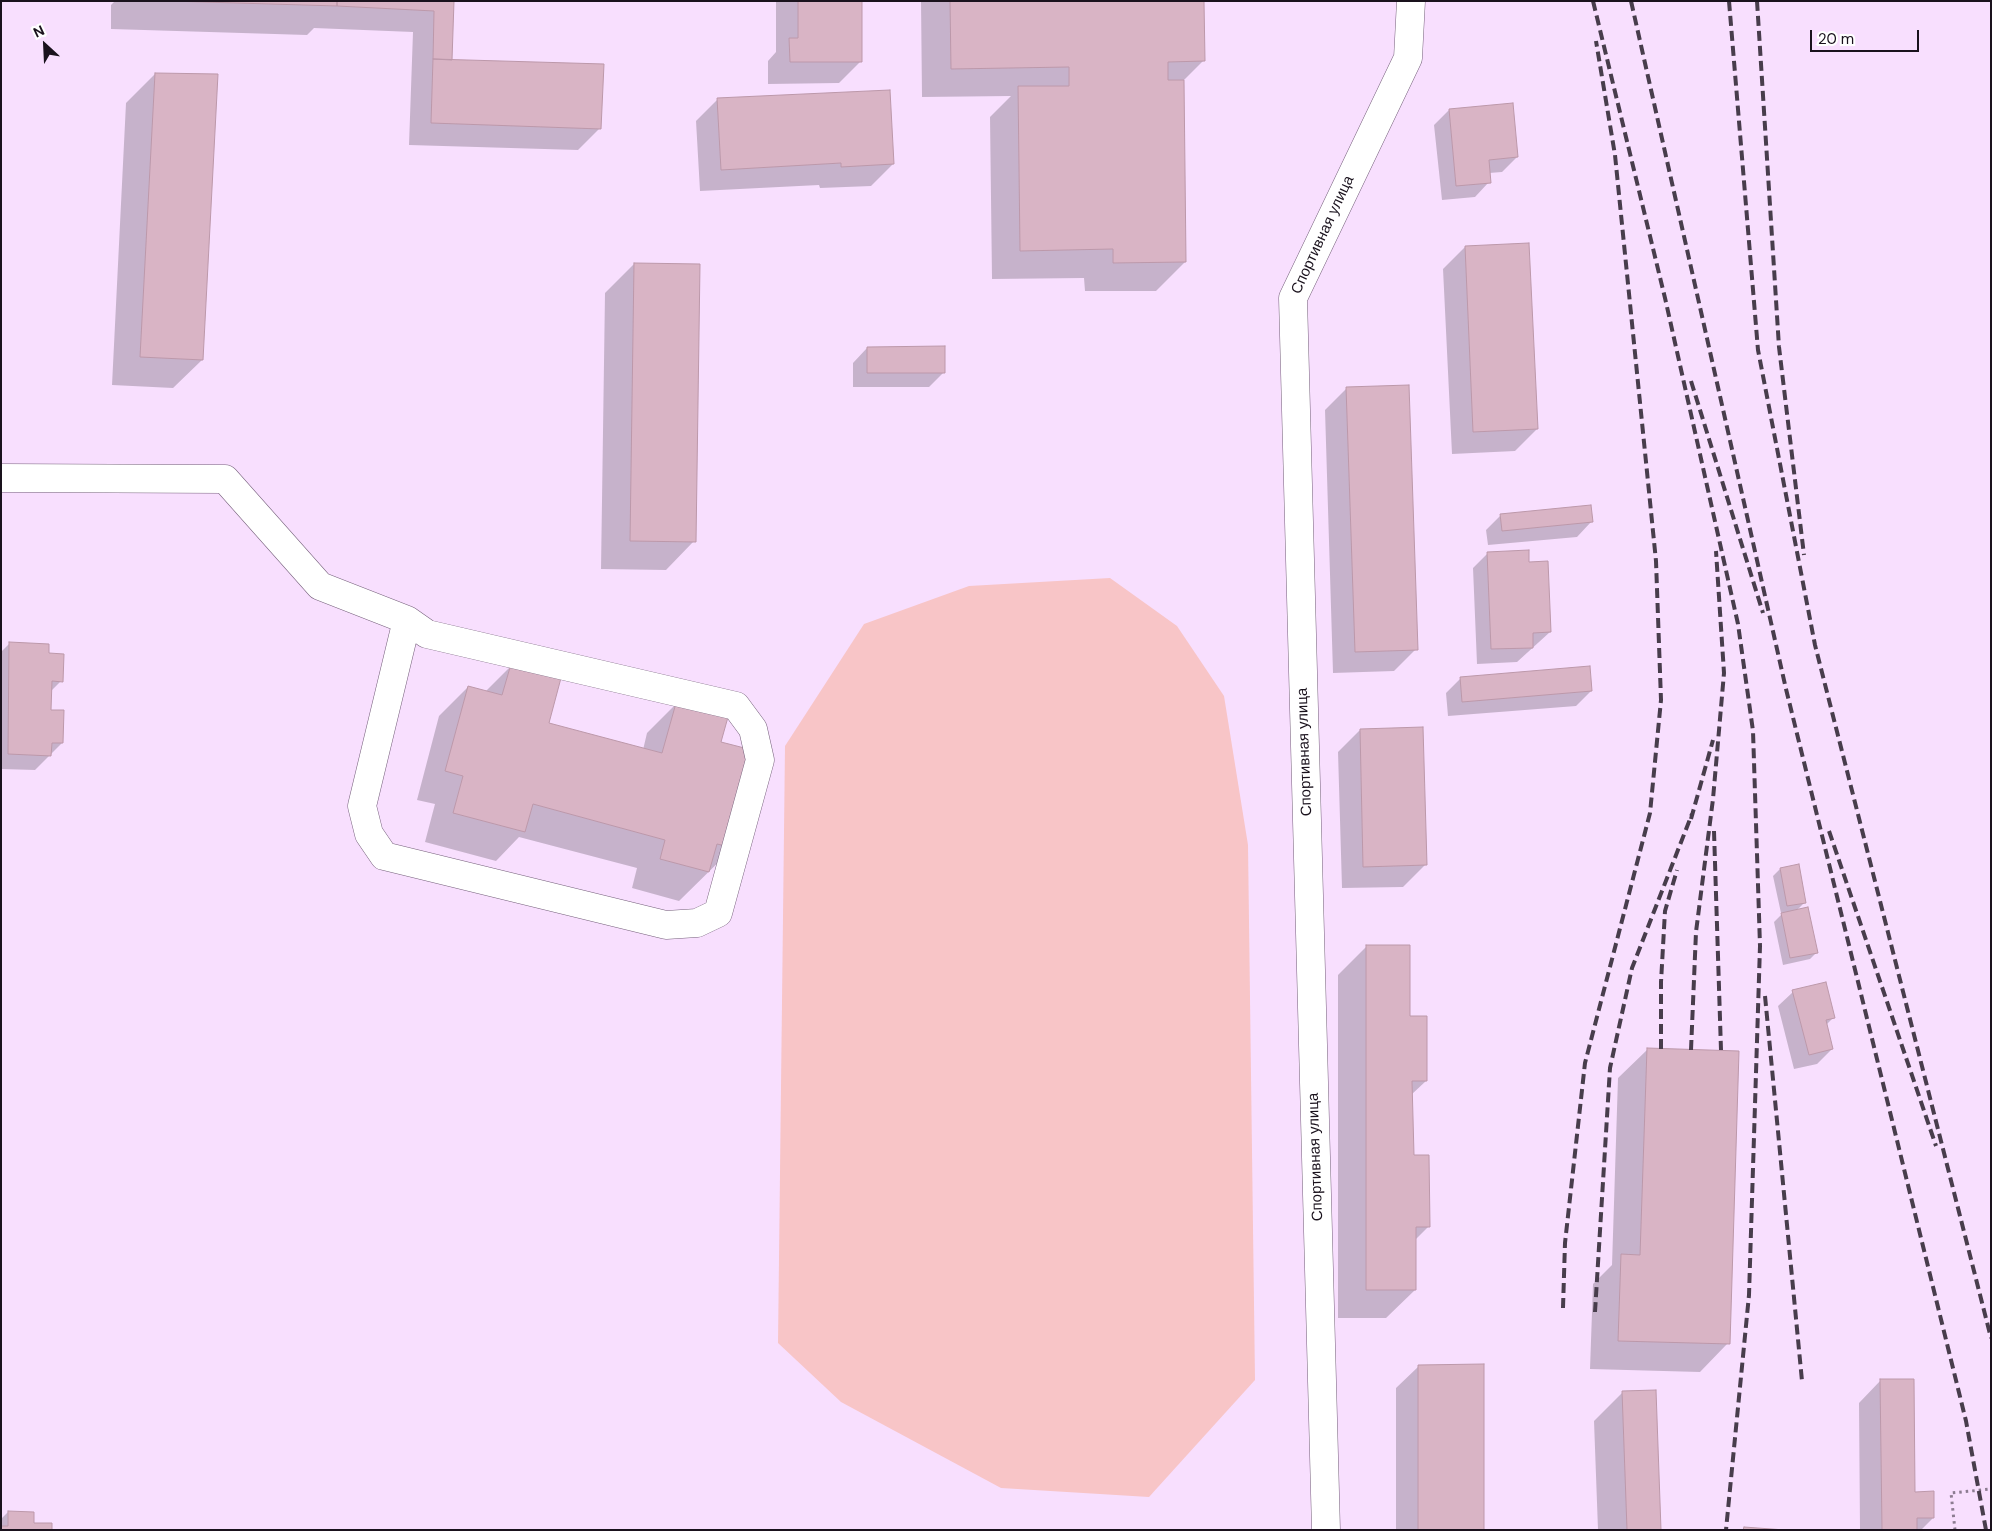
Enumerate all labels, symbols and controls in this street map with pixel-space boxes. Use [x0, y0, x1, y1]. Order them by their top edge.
north arrow [20, 20, 70, 70]
scale bar [1812, 20, 1921, 52]
text: N [30, 21, 47, 42]
text: 20 m [1818, 29, 1854, 49]
street label: Спортивная улица [1288, 173, 1358, 297]
street label: Спортивная улица [1294, 687, 1316, 817]
street label: Спортивная улица [1305, 1092, 1327, 1222]

